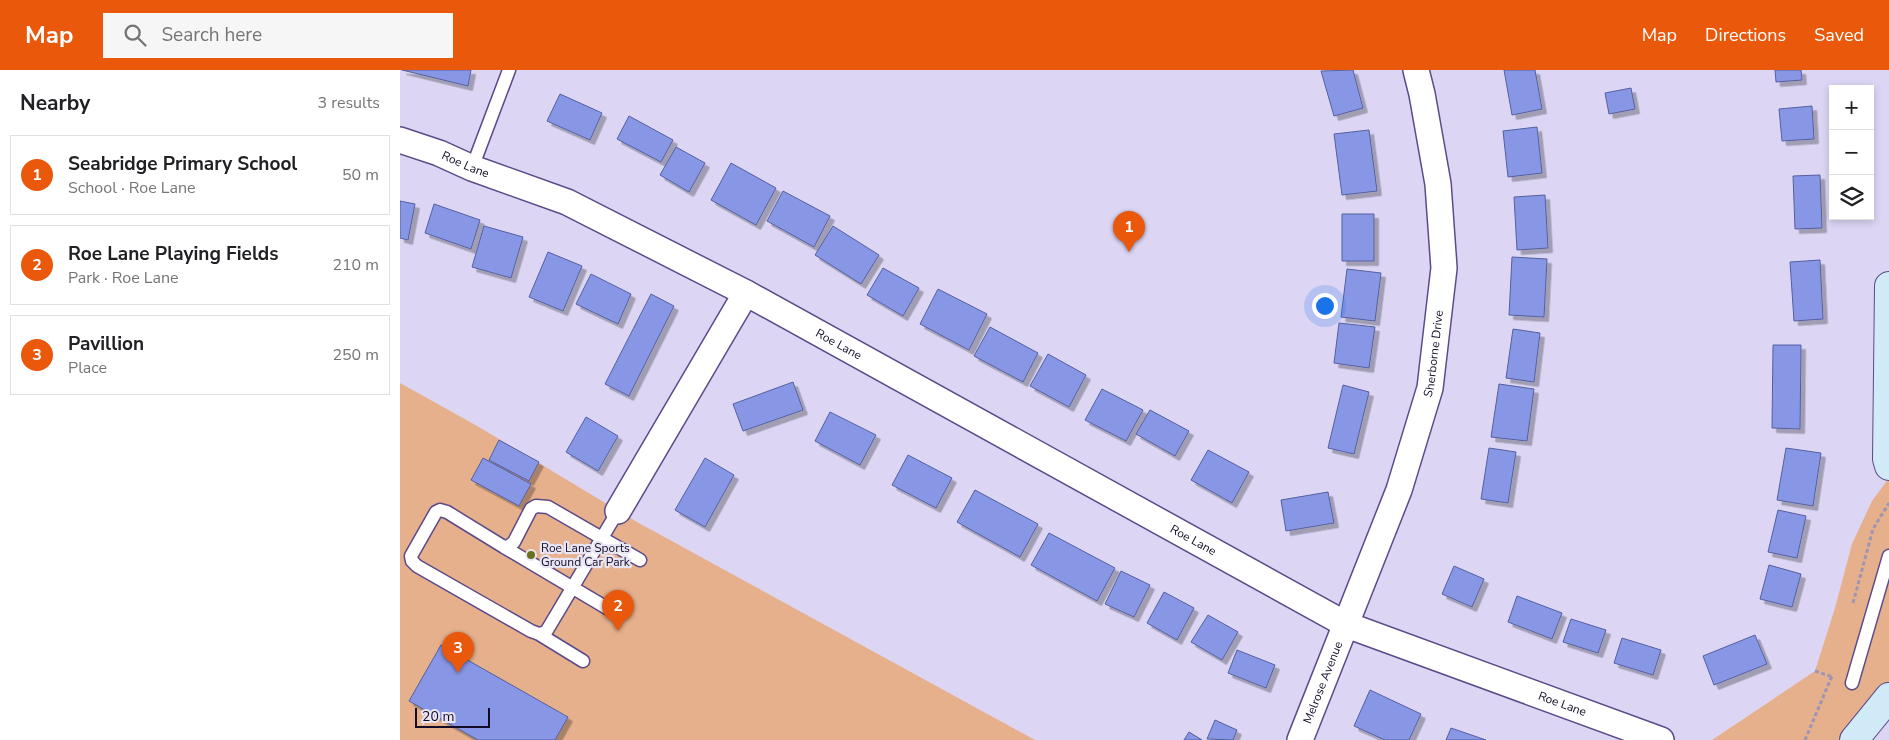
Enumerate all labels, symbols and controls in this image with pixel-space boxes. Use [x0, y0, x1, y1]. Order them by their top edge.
search box [103, 13, 453, 58]
text: Map [25, 19, 73, 51]
icon: search [121, 21, 149, 49]
text: Search here [161, 22, 262, 48]
text: Map [1642, 23, 1677, 47]
text: Directions [1705, 23, 1786, 47]
text: Saved [1814, 23, 1864, 47]
map controls [1829, 85, 1874, 220]
button: + [1829, 85, 1874, 130]
text: Nearby [20, 89, 90, 117]
text: 3 results [318, 92, 380, 114]
button: − [1829, 130, 1874, 175]
street label: Roe Lane [439, 147, 491, 182]
text: Seabridge Primary School [68, 151, 297, 177]
text: 1 [32, 164, 42, 186]
text: 50 m [342, 164, 379, 186]
button: layers [1829, 175, 1874, 220]
text: School · Roe Lane [68, 177, 196, 199]
pin: 1 [1113, 211, 1145, 252]
text: Roe Lane Playing Fields [68, 241, 279, 267]
text: 2 [32, 254, 42, 276]
text: 210 m [332, 254, 379, 276]
text: Park · Roe Lane [68, 267, 179, 289]
your location [1312, 293, 1338, 319]
street label: Sherborne Drive [1420, 309, 1447, 399]
street label: Roe Lane [813, 325, 865, 363]
text: Pavillion [68, 331, 144, 357]
text: 3 [32, 344, 42, 366]
text: 250 m [332, 344, 379, 366]
text: Place [68, 357, 107, 379]
street label: Roe Lane [1167, 521, 1219, 559]
place label: Roe Lane Sports Ground Car Park [541, 540, 631, 570]
marker: Roe Lane Sports Ground Car Park [525, 549, 537, 561]
pin: 2 [602, 590, 634, 631]
pin: 3 [442, 632, 474, 673]
street label: Melrose Avenue [1299, 639, 1346, 726]
street label: Roe Lane [1536, 688, 1589, 720]
scale bar [415, 705, 490, 728]
text: 20 m [422, 707, 454, 726]

